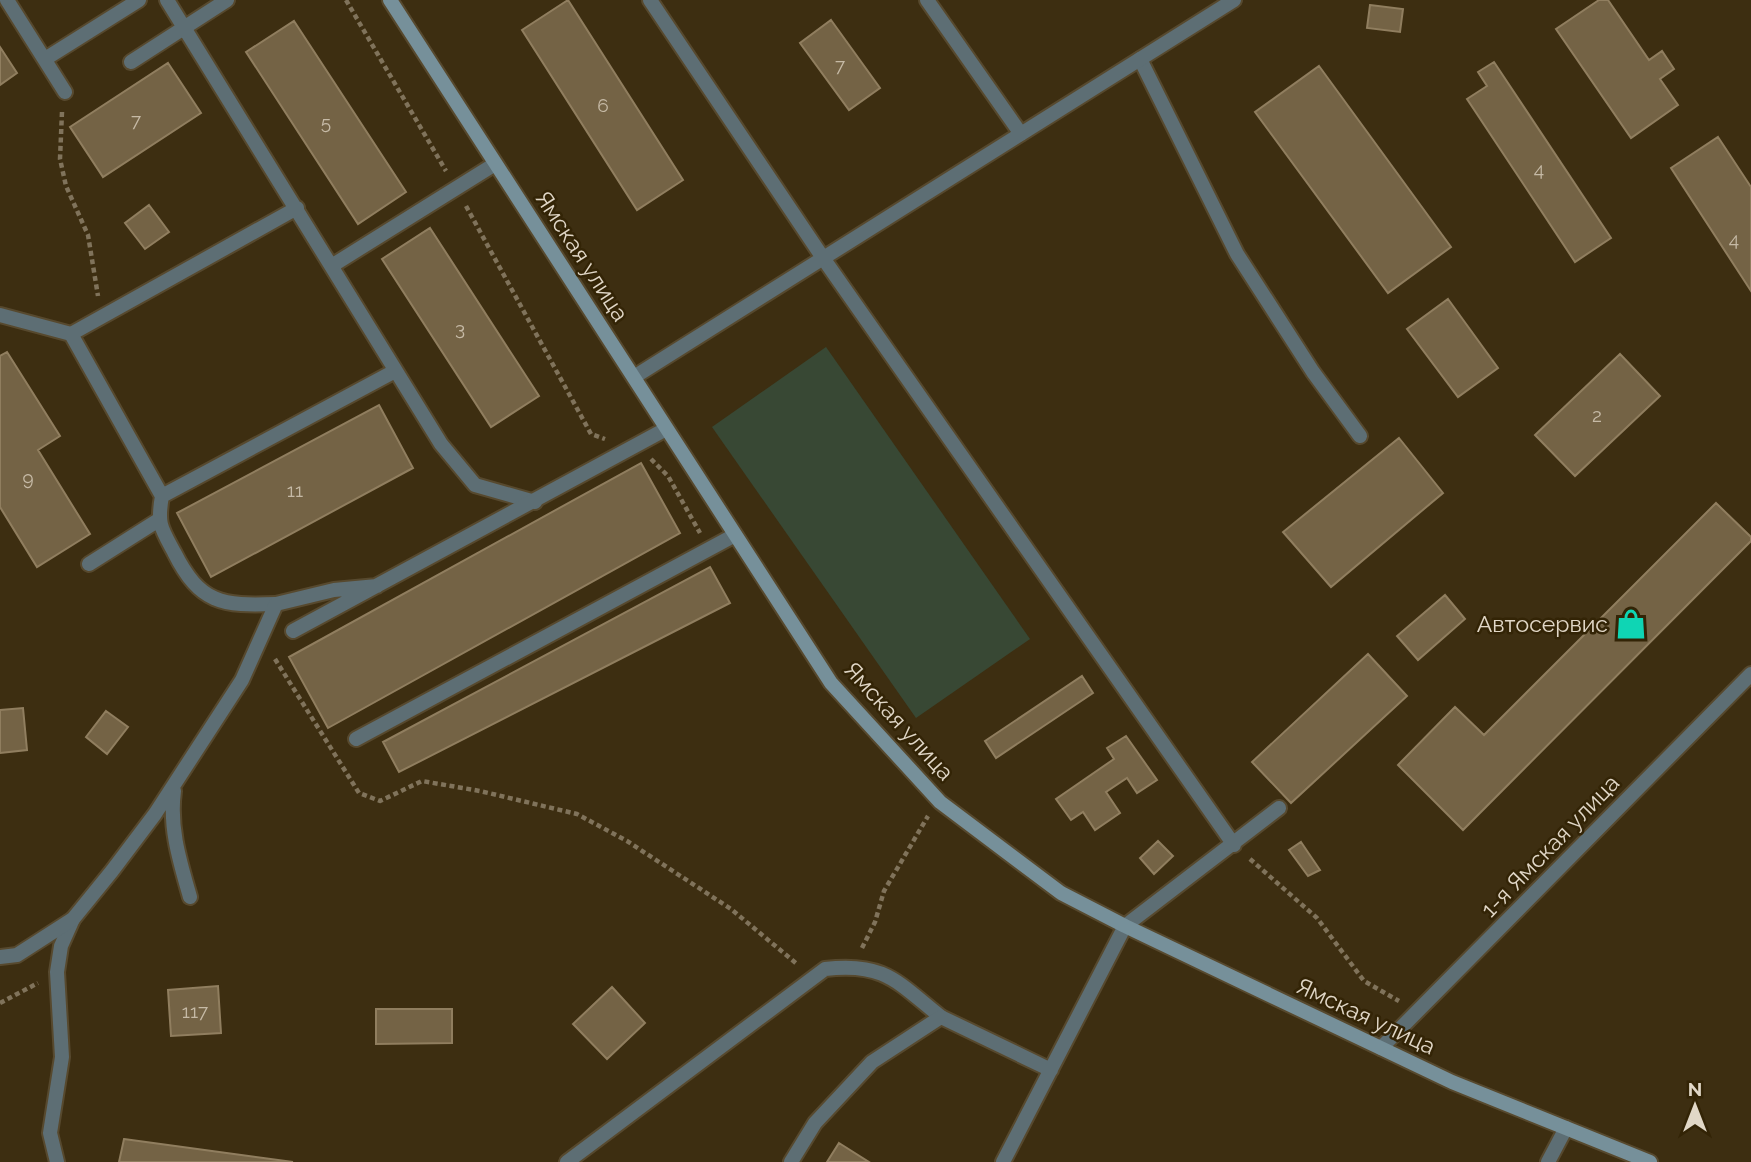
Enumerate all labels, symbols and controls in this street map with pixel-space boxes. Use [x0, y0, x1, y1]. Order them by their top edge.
house number: 7 [835, 54, 845, 76]
house number: 6 [597, 94, 609, 116]
house number: 7 [131, 109, 141, 131]
house number: 5 [321, 111, 331, 133]
house number: 4 [1534, 158, 1544, 180]
street label: Ямская улица [530, 185, 635, 326]
house number: 4 [1729, 228, 1739, 250]
house number: 3 [455, 317, 465, 339]
house number: 2 [1592, 404, 1602, 426]
house number: 9 [22, 467, 34, 489]
house number: 11 [287, 479, 303, 501]
shop icon: Автосервис [1614, 607, 1648, 641]
place label: Автосервис [1477, 610, 1608, 637]
street label: Ямская улица [839, 656, 960, 785]
street label: 1-я Ямская улица [1475, 769, 1624, 922]
street label: Ямская улица [1292, 972, 1440, 1059]
house number: 117 [182, 1000, 208, 1022]
north arrow [1660, 1071, 1730, 1141]
text: N [1688, 1078, 1702, 1100]

